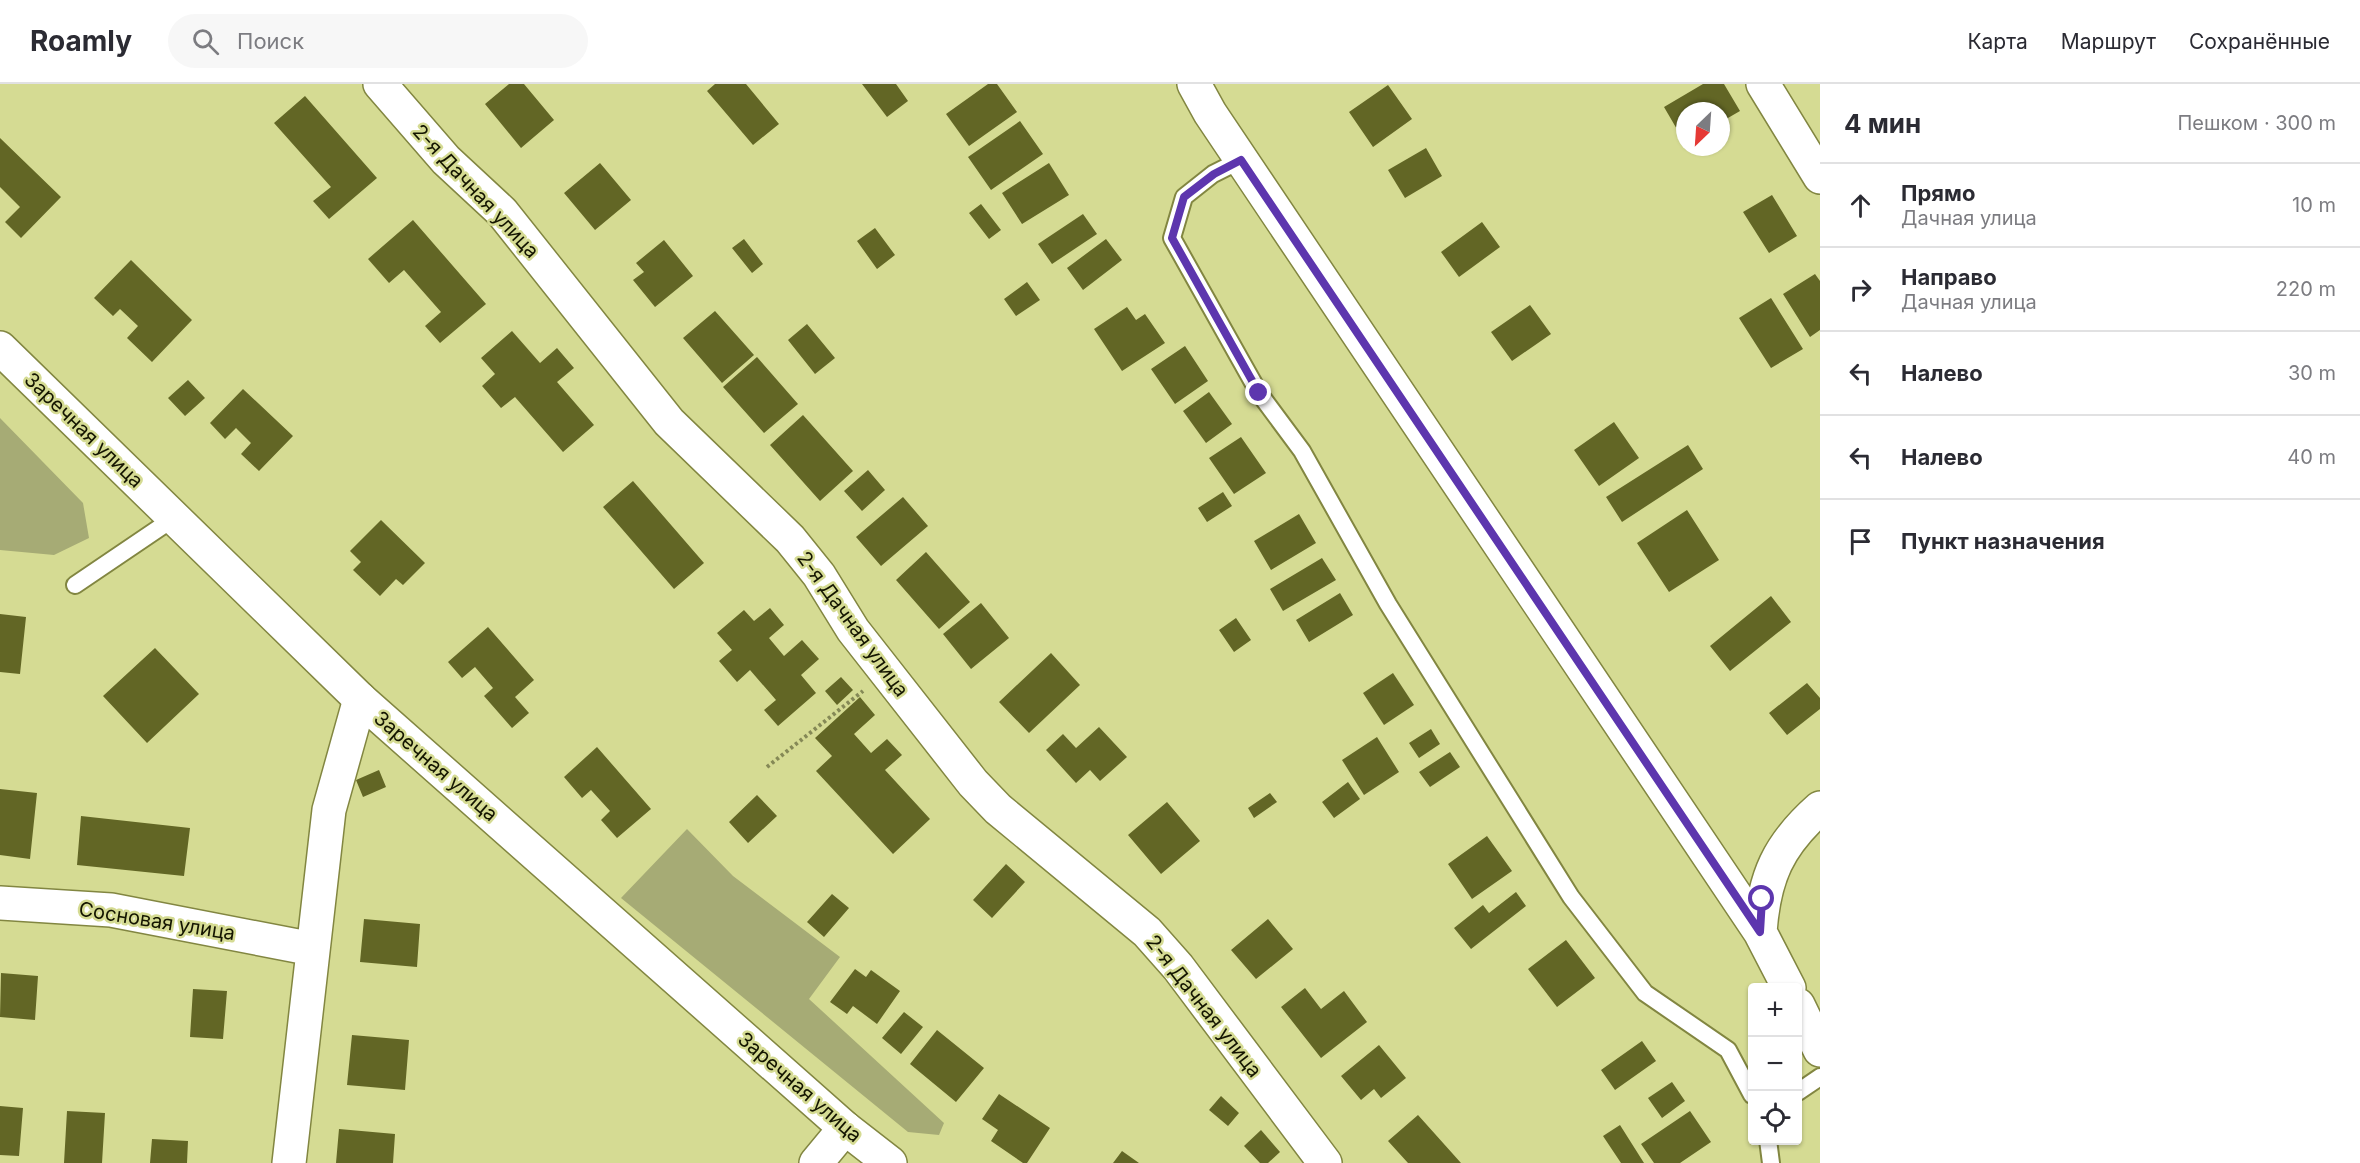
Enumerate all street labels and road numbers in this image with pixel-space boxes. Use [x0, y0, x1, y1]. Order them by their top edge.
street label: 2-я Дачная улица [408, 119, 544, 263]
street label: Заречная улица [20, 367, 148, 493]
street label: 2-я Дачная улица [792, 547, 914, 701]
street label: Заречная улица [369, 706, 503, 826]
street label: Сосновая улица [77, 897, 237, 945]
street label: 2-я Дачная улица [1141, 930, 1267, 1082]
street label: Заречная улица [733, 1027, 867, 1147]

